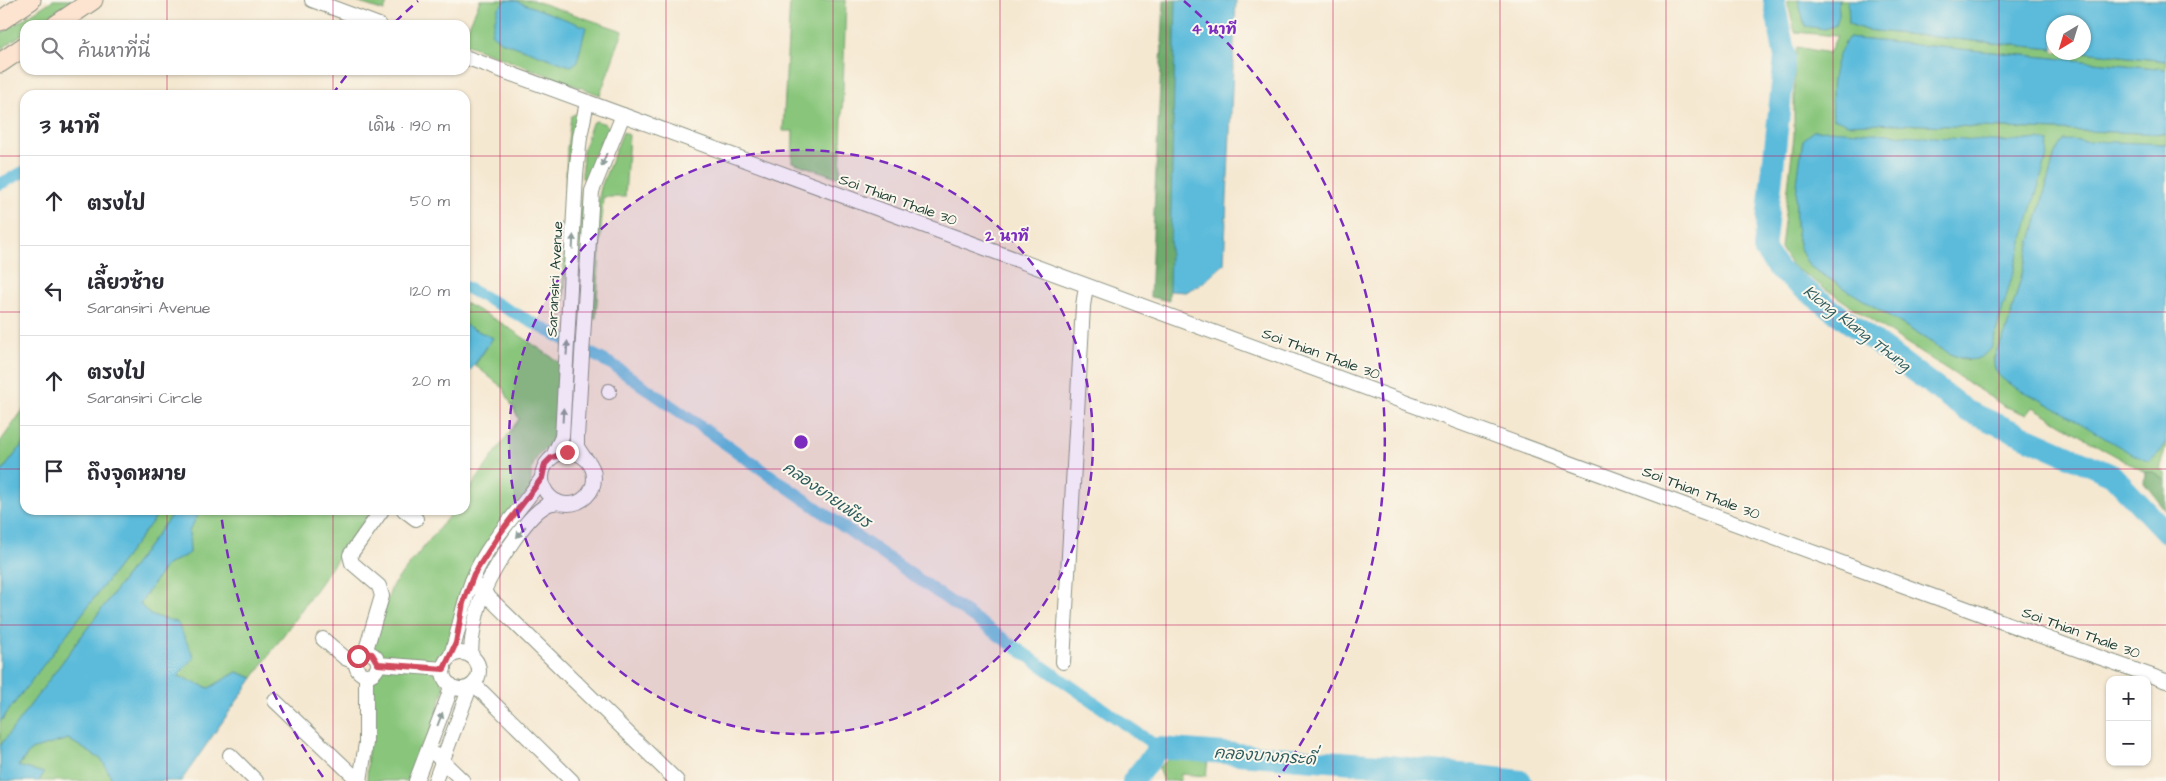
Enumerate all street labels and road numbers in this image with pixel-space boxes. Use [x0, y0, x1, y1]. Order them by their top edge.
street label: Soi Thian Thale 30 [836, 169, 961, 231]
street label: Saransiri Avenue [541, 221, 569, 337]
street label: Soi Thian Thale 30 [1259, 323, 1384, 385]
street label: Soi Thian Thale 30 [1639, 461, 1763, 525]
street label: Soi Thian Thale 30 [2019, 602, 2144, 664]

